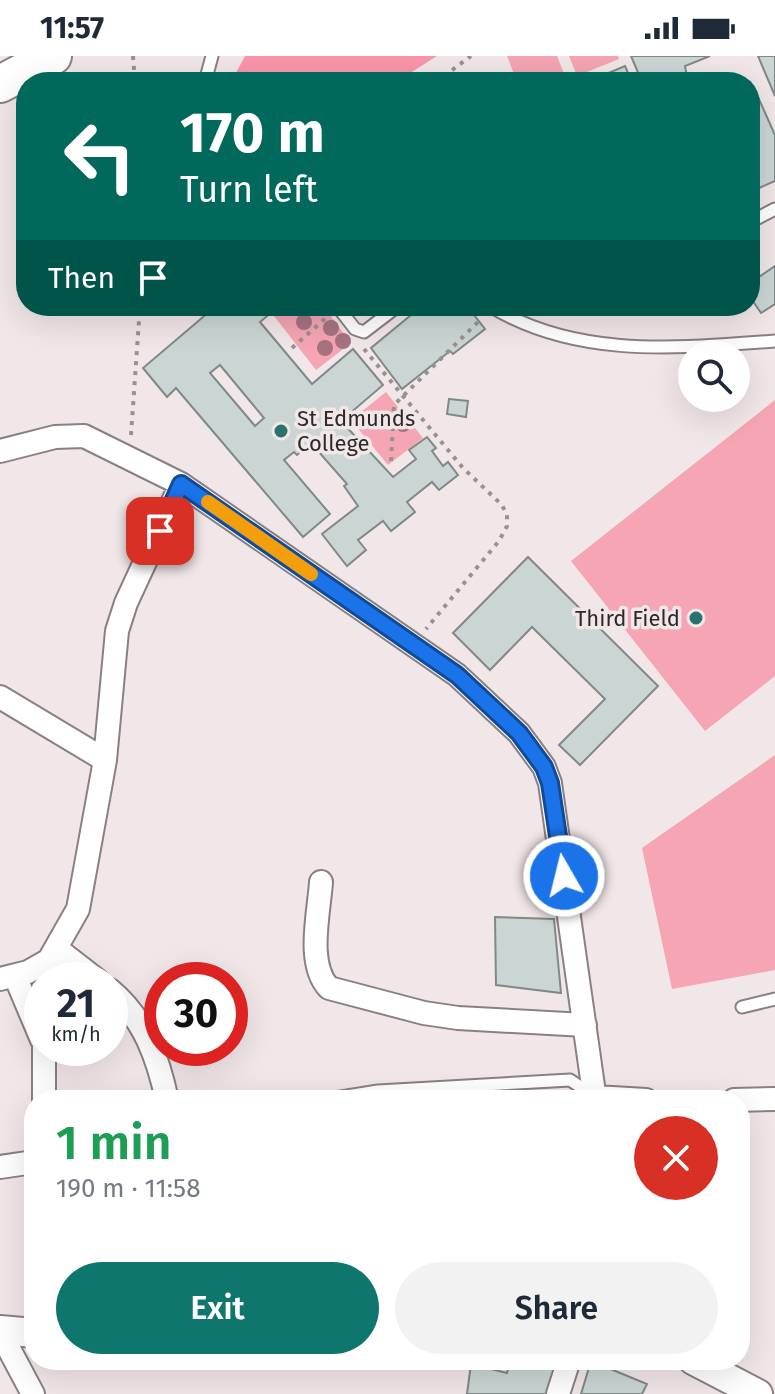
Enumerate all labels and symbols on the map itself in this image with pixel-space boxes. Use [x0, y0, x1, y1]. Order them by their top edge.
place label: St Edmunds College [297, 405, 415, 457]
marker: St Edmunds College [272, 422, 290, 440]
pin [126, 497, 194, 565]
place label: Third Field [575, 605, 680, 632]
marker: Third Field [687, 609, 705, 627]
position arrow [522, 834, 606, 918]
speed limit sign: 30 [144, 962, 248, 1066]

